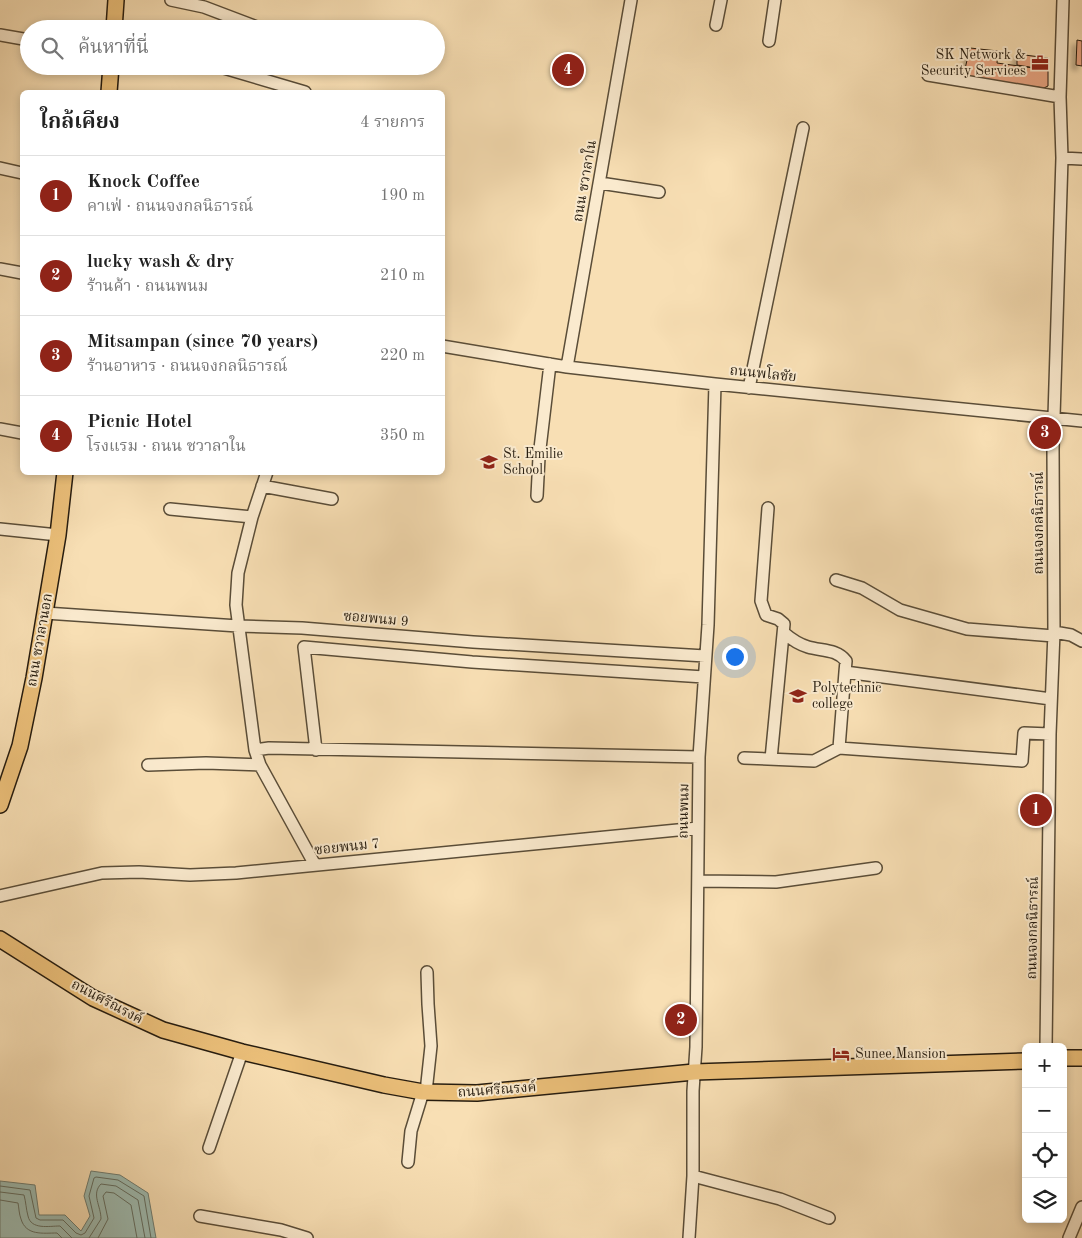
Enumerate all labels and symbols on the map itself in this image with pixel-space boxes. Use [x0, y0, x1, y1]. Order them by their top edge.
place label: SK Network & Security Services [921, 48, 1026, 78]
pin: 4 [552, 51, 584, 89]
office icon: SK Network & Security Services [1030, 53, 1050, 73]
street label: ถนน ชวาลาใน [567, 138, 599, 223]
street label: ถนนพโลชัย [729, 360, 798, 384]
pin: 3 [1029, 414, 1061, 452]
place label: St. Emilie School [503, 447, 563, 477]
school or university icon: St. Emilie School [479, 452, 499, 472]
street label: ถนนจงกลนิธารณ์ [1029, 471, 1046, 574]
street label: ถนน ชวาลานอก [25, 592, 55, 688]
street label: ซอยพนม 9 [343, 609, 409, 629]
your location [722, 644, 748, 670]
place label: Polytechnic college [812, 681, 881, 711]
school or university icon: Polytechnic college [788, 686, 808, 706]
street label: ถนนพนม [677, 783, 691, 839]
pin: 1 [1020, 791, 1052, 829]
street label: ซอยพนม 7 [314, 837, 380, 857]
street label: ถนนจงกลนิธารณ์ [1022, 876, 1041, 980]
street label: ถนนศรีณรงค์ [69, 975, 146, 1027]
pin: 2 [665, 1001, 697, 1039]
hotel icon: Sunee Mansion [831, 1044, 851, 1064]
place label: Sunee Mansion [855, 1047, 947, 1061]
street label: ถนนศรีณรงค์ [457, 1077, 537, 1100]

